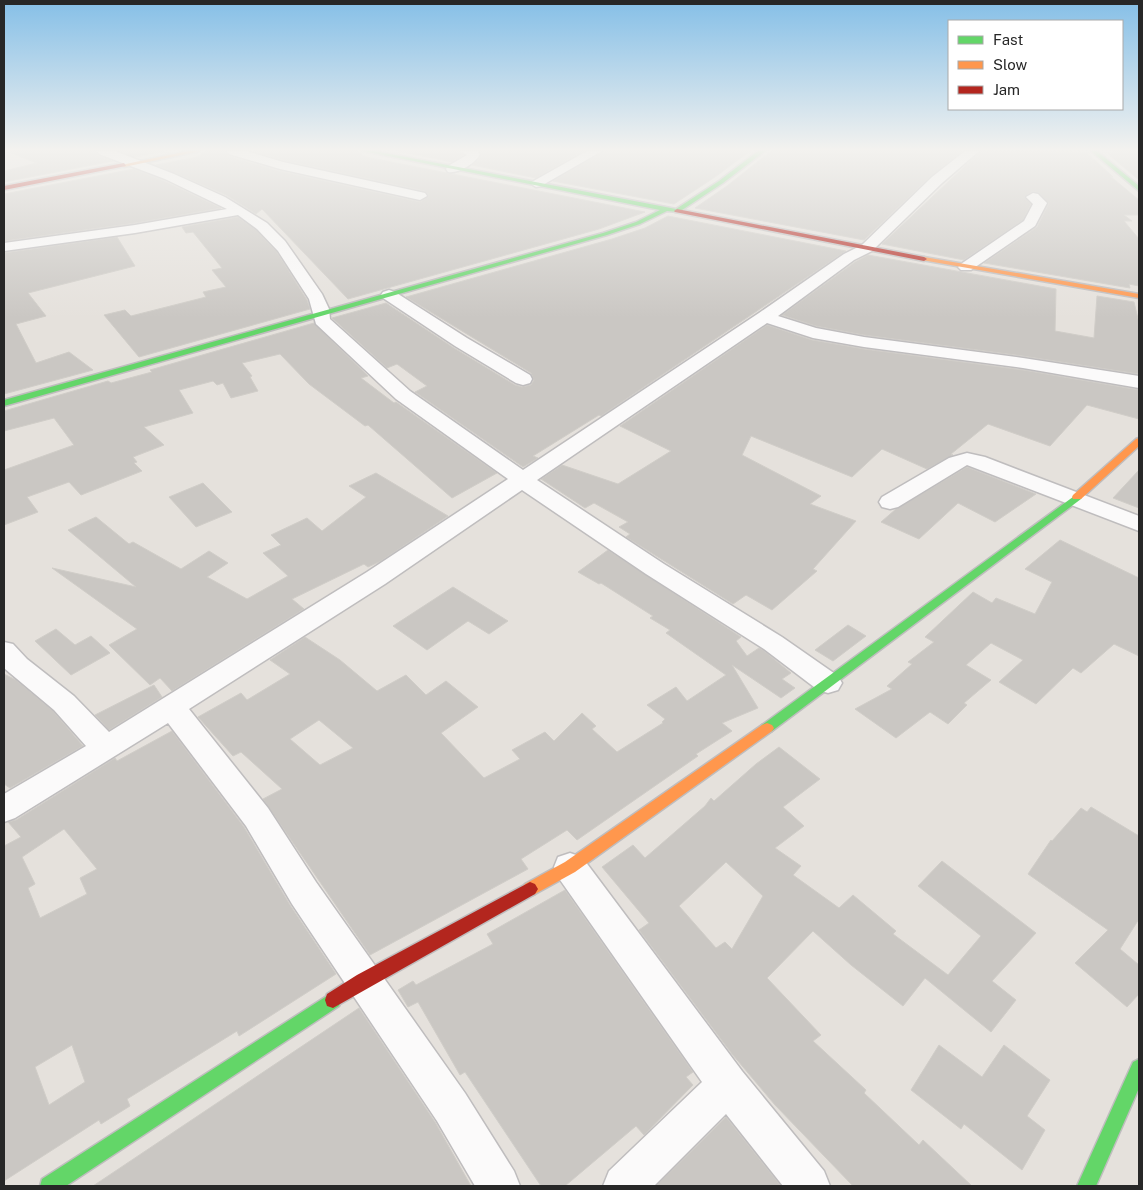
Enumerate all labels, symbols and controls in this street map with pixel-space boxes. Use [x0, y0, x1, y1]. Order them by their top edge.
legend [948, 20, 1123, 110]
text: Fast [993, 31, 1023, 48]
text: Slow [993, 56, 1028, 73]
text: Jam [993, 81, 1020, 98]

